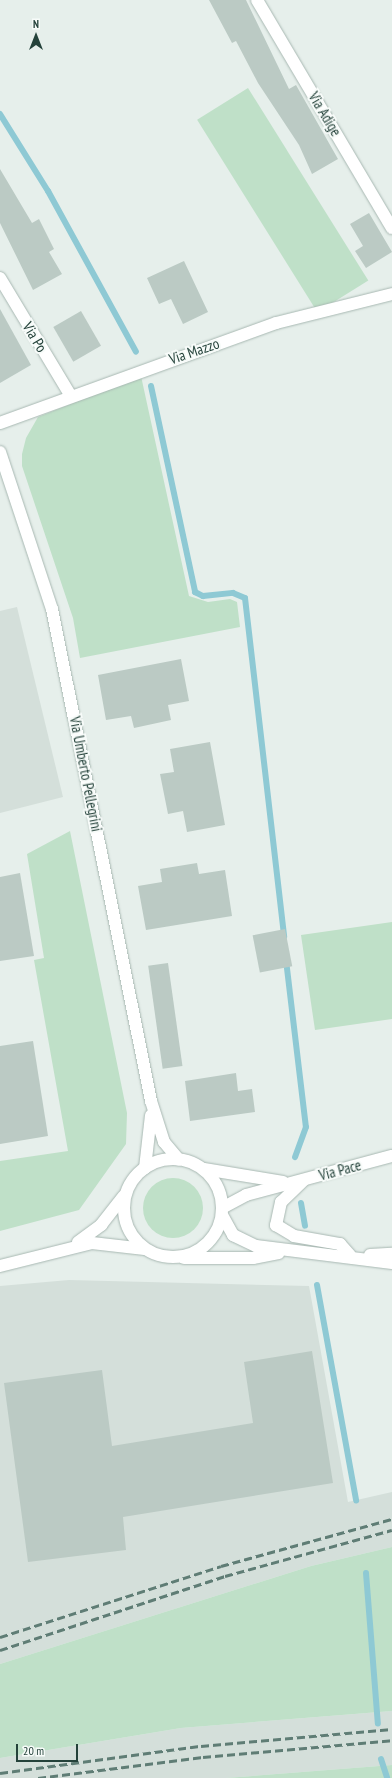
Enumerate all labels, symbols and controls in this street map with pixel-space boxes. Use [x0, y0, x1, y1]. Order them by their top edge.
north arrow [16, 16, 56, 56]
text: N [33, 17, 39, 31]
street label: Via Adige [305, 88, 345, 140]
street label: Via Po [19, 319, 51, 355]
street label: Via Mazzo [166, 334, 222, 368]
street label: Via Umberto Pellegrini [66, 715, 106, 833]
street label: Via Pace [317, 1156, 363, 1184]
scale bar [18, 1736, 80, 1762]
text: 20 m [23, 1743, 44, 1758]

